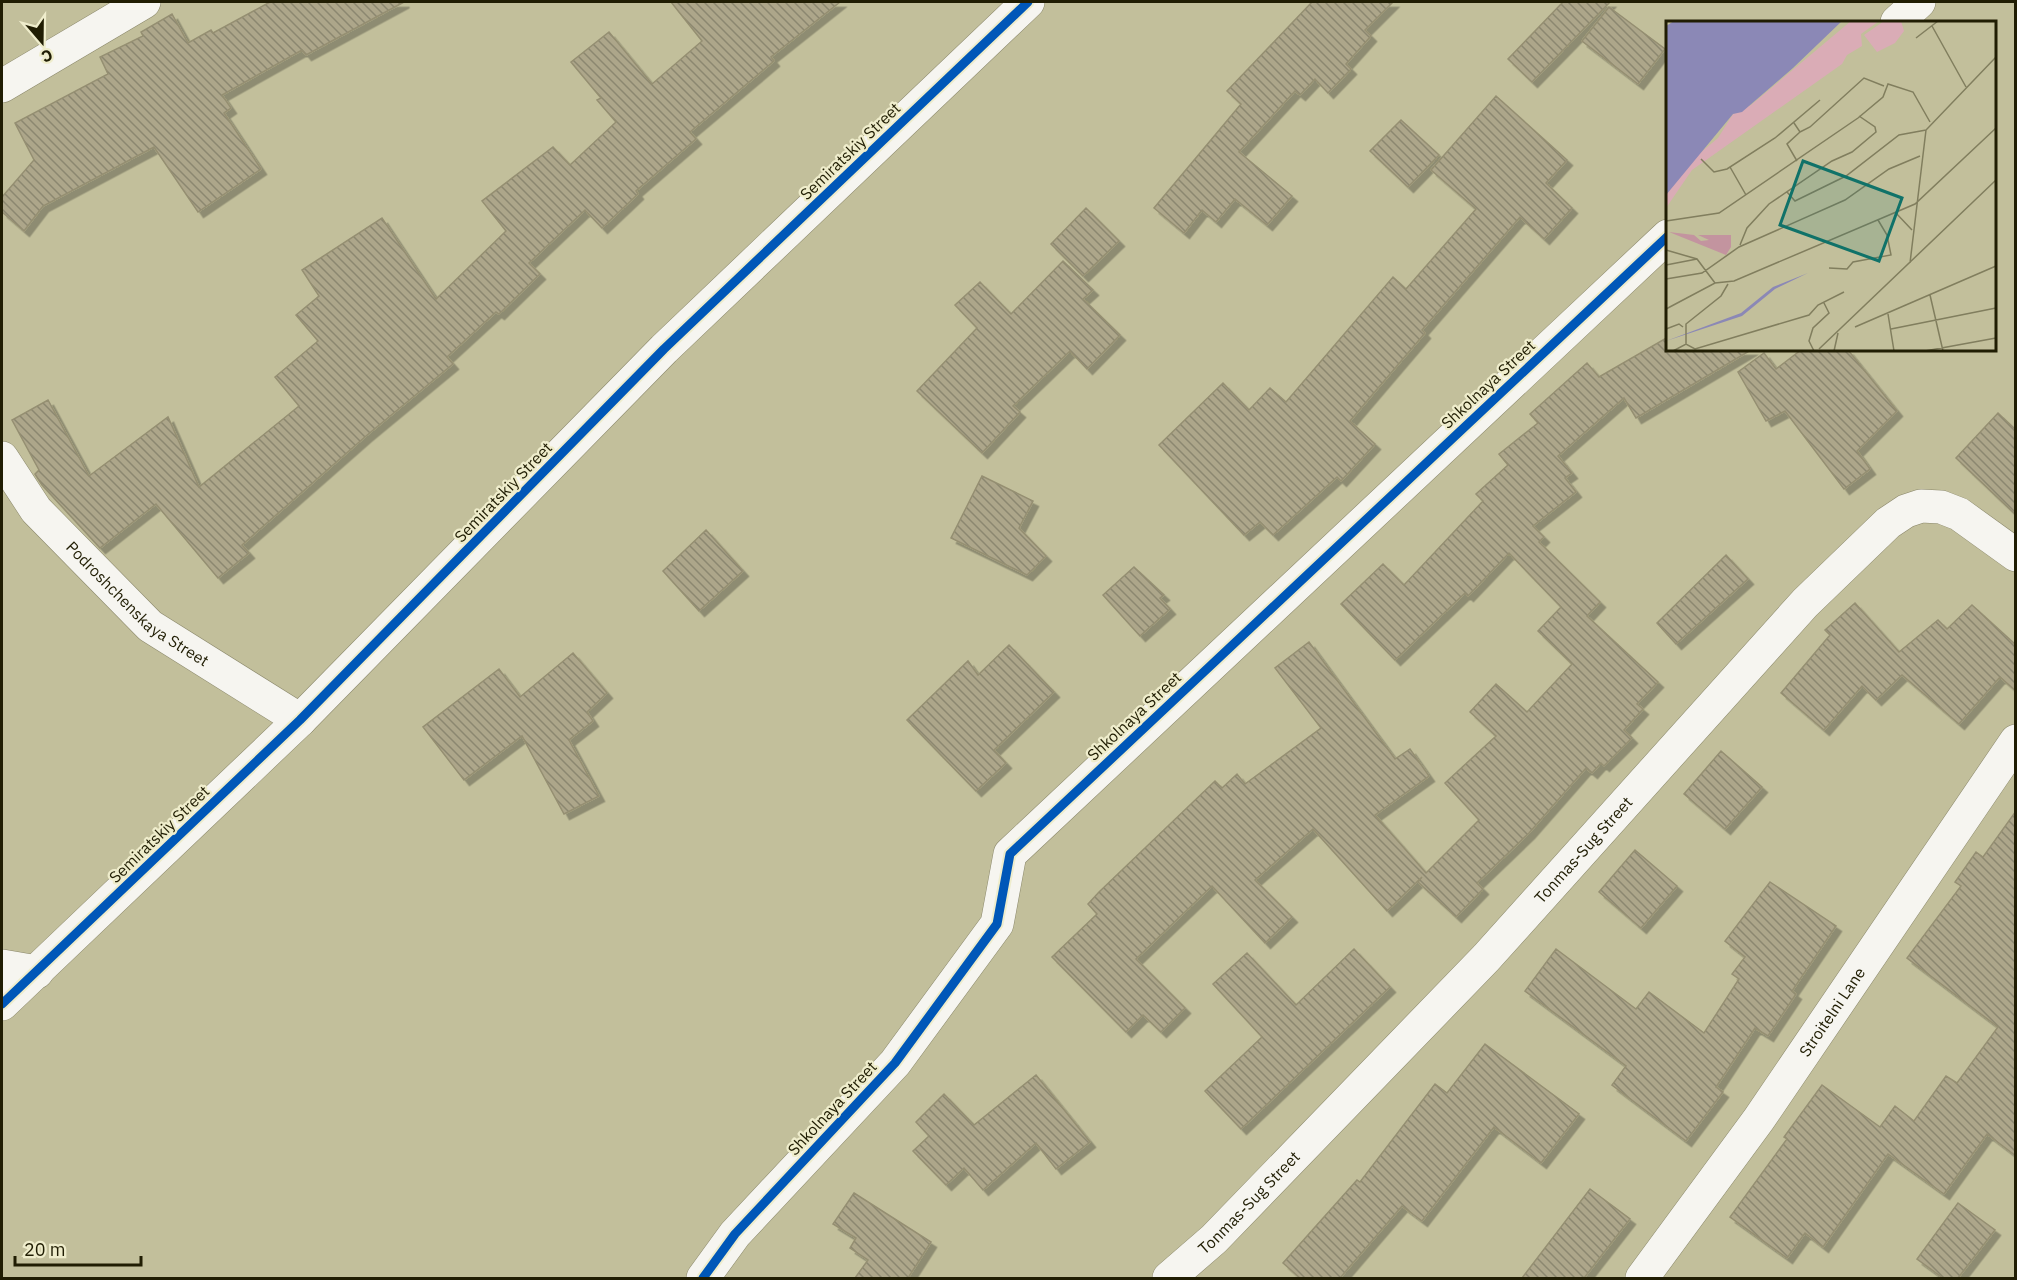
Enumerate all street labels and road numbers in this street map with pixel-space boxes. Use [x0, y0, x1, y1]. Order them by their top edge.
street label: Semiratskiy Street [796, 98, 904, 204]
street label: Shkolnaya Street [1437, 335, 1539, 433]
street label: Semiratskiy Street [450, 438, 556, 546]
street label: Podroshchenskaya Street [62, 537, 213, 670]
street label: Shkolnaya Street [1083, 667, 1185, 765]
street label: Semiratskiy Street [105, 781, 213, 887]
street label: Tonmas-Sug Street [1530, 792, 1636, 908]
street label: Stroitelni Lane [1794, 963, 1869, 1060]
street label: Shkolnaya Street [783, 1057, 881, 1159]
street label: Tonmas-Sug Street [1194, 1147, 1304, 1258]

